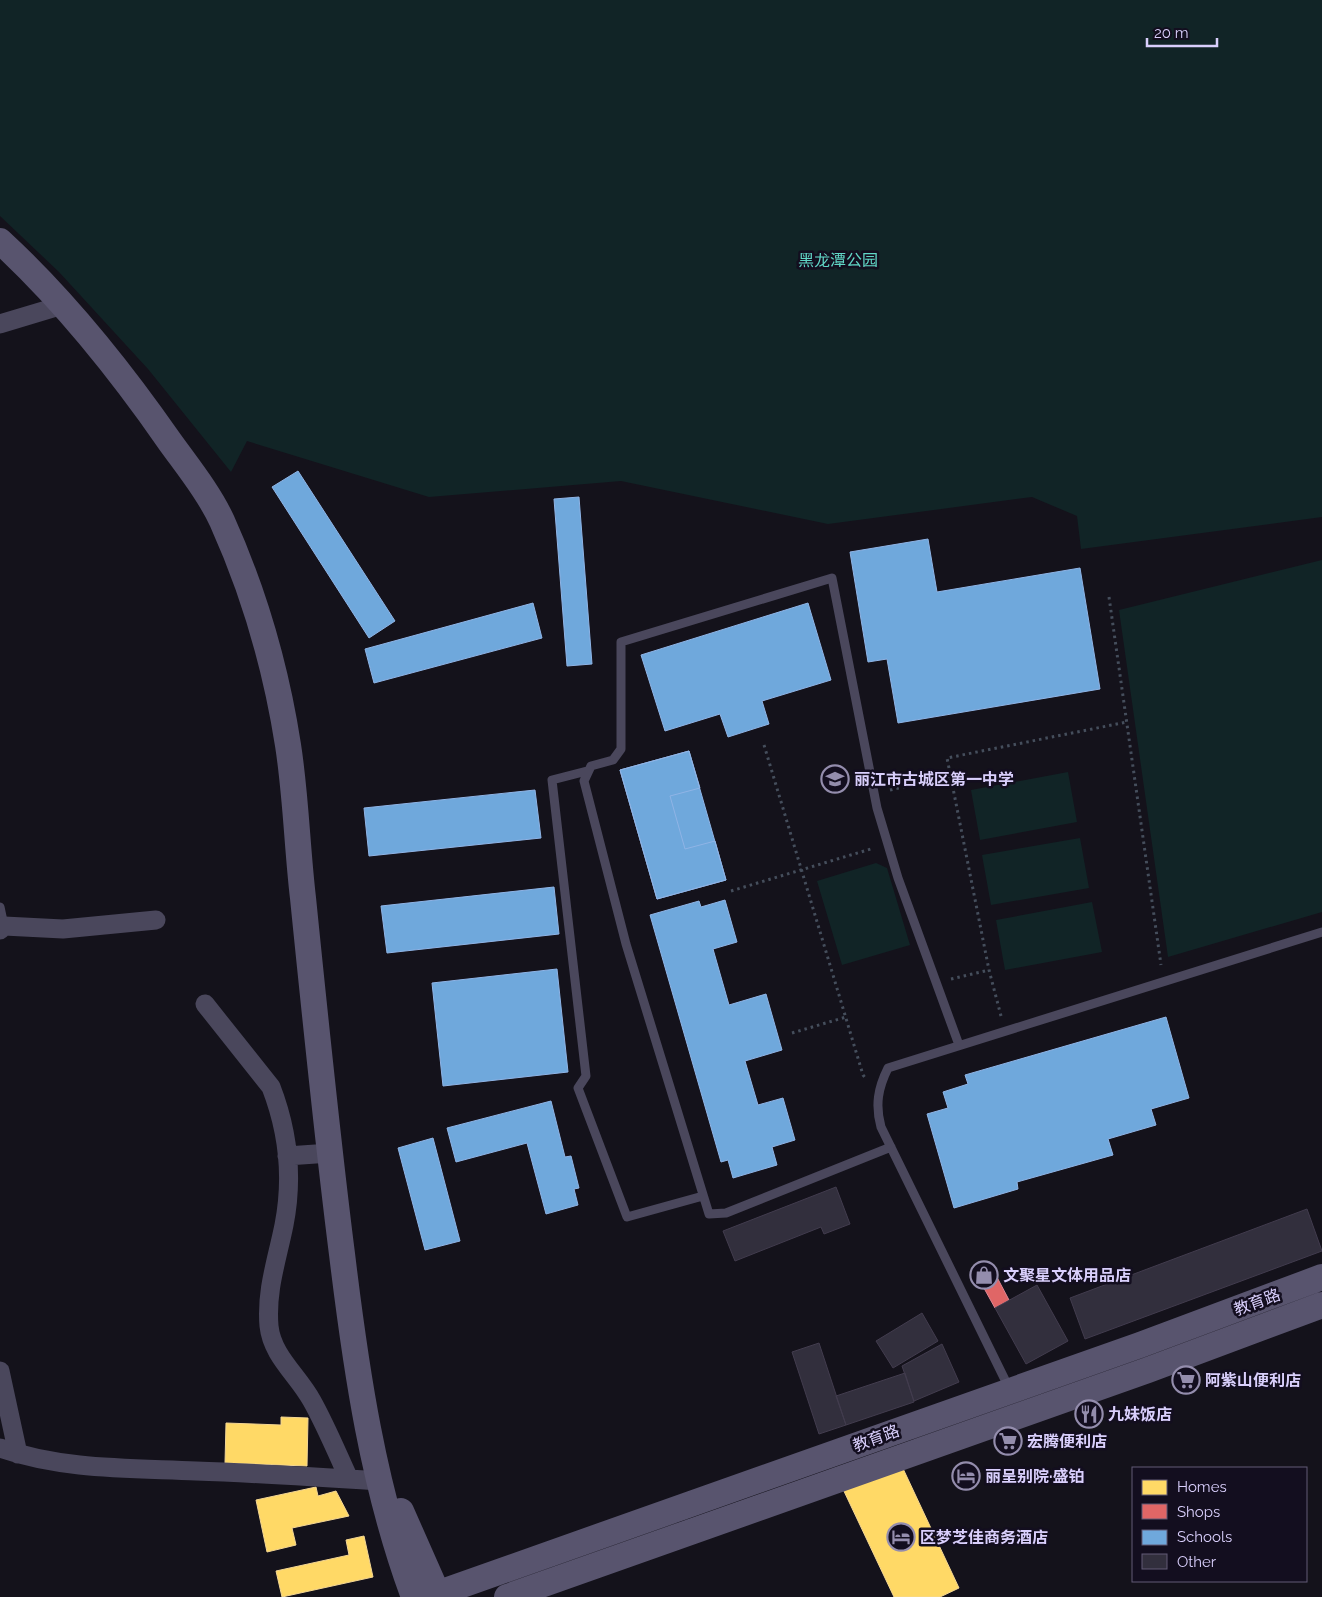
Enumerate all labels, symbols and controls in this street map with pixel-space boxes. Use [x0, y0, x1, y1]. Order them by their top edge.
scale bar [1147, 15, 1217, 47]
text: 20 m [1154, 24, 1189, 42]
park label: 黑龙潭公园 [798, 251, 878, 270]
school or university icon: 丽江市古城区第一中学 [820, 764, 850, 794]
place label: 丽江市古城区第一中学 [854, 770, 1014, 789]
shop icon: 文聚星文体用品店 [969, 1260, 999, 1290]
place label: 文聚星文体用品店 [1003, 1266, 1131, 1285]
street label: 教育路 [1231, 1285, 1283, 1319]
supermarket icon: 阿紫山便利店 [1171, 1365, 1201, 1395]
place label: 阿紫山便利店 [1205, 1371, 1301, 1390]
restaurant icon: 九妹饭店 [1074, 1399, 1104, 1429]
place label: 九妹饭店 [1108, 1405, 1172, 1424]
street label: 教育路 [850, 1421, 902, 1455]
supermarket icon: 宏腾便利店 [993, 1426, 1023, 1456]
place label: 宏腾便利店 [1027, 1432, 1107, 1451]
hotel icon: 丽呈别院·盛铂 [951, 1461, 981, 1491]
place label: 丽呈别院·盛铂 [985, 1467, 1085, 1486]
legend [1132, 1467, 1307, 1582]
text: Homes [1177, 1478, 1227, 1496]
text: Shops [1177, 1503, 1220, 1521]
hotel icon: 区梦芝佳商务酒店 [886, 1522, 916, 1552]
place label: 区梦芝佳商务酒店 [920, 1528, 1048, 1547]
text: Schools [1177, 1528, 1232, 1546]
text: Other [1177, 1553, 1217, 1571]

